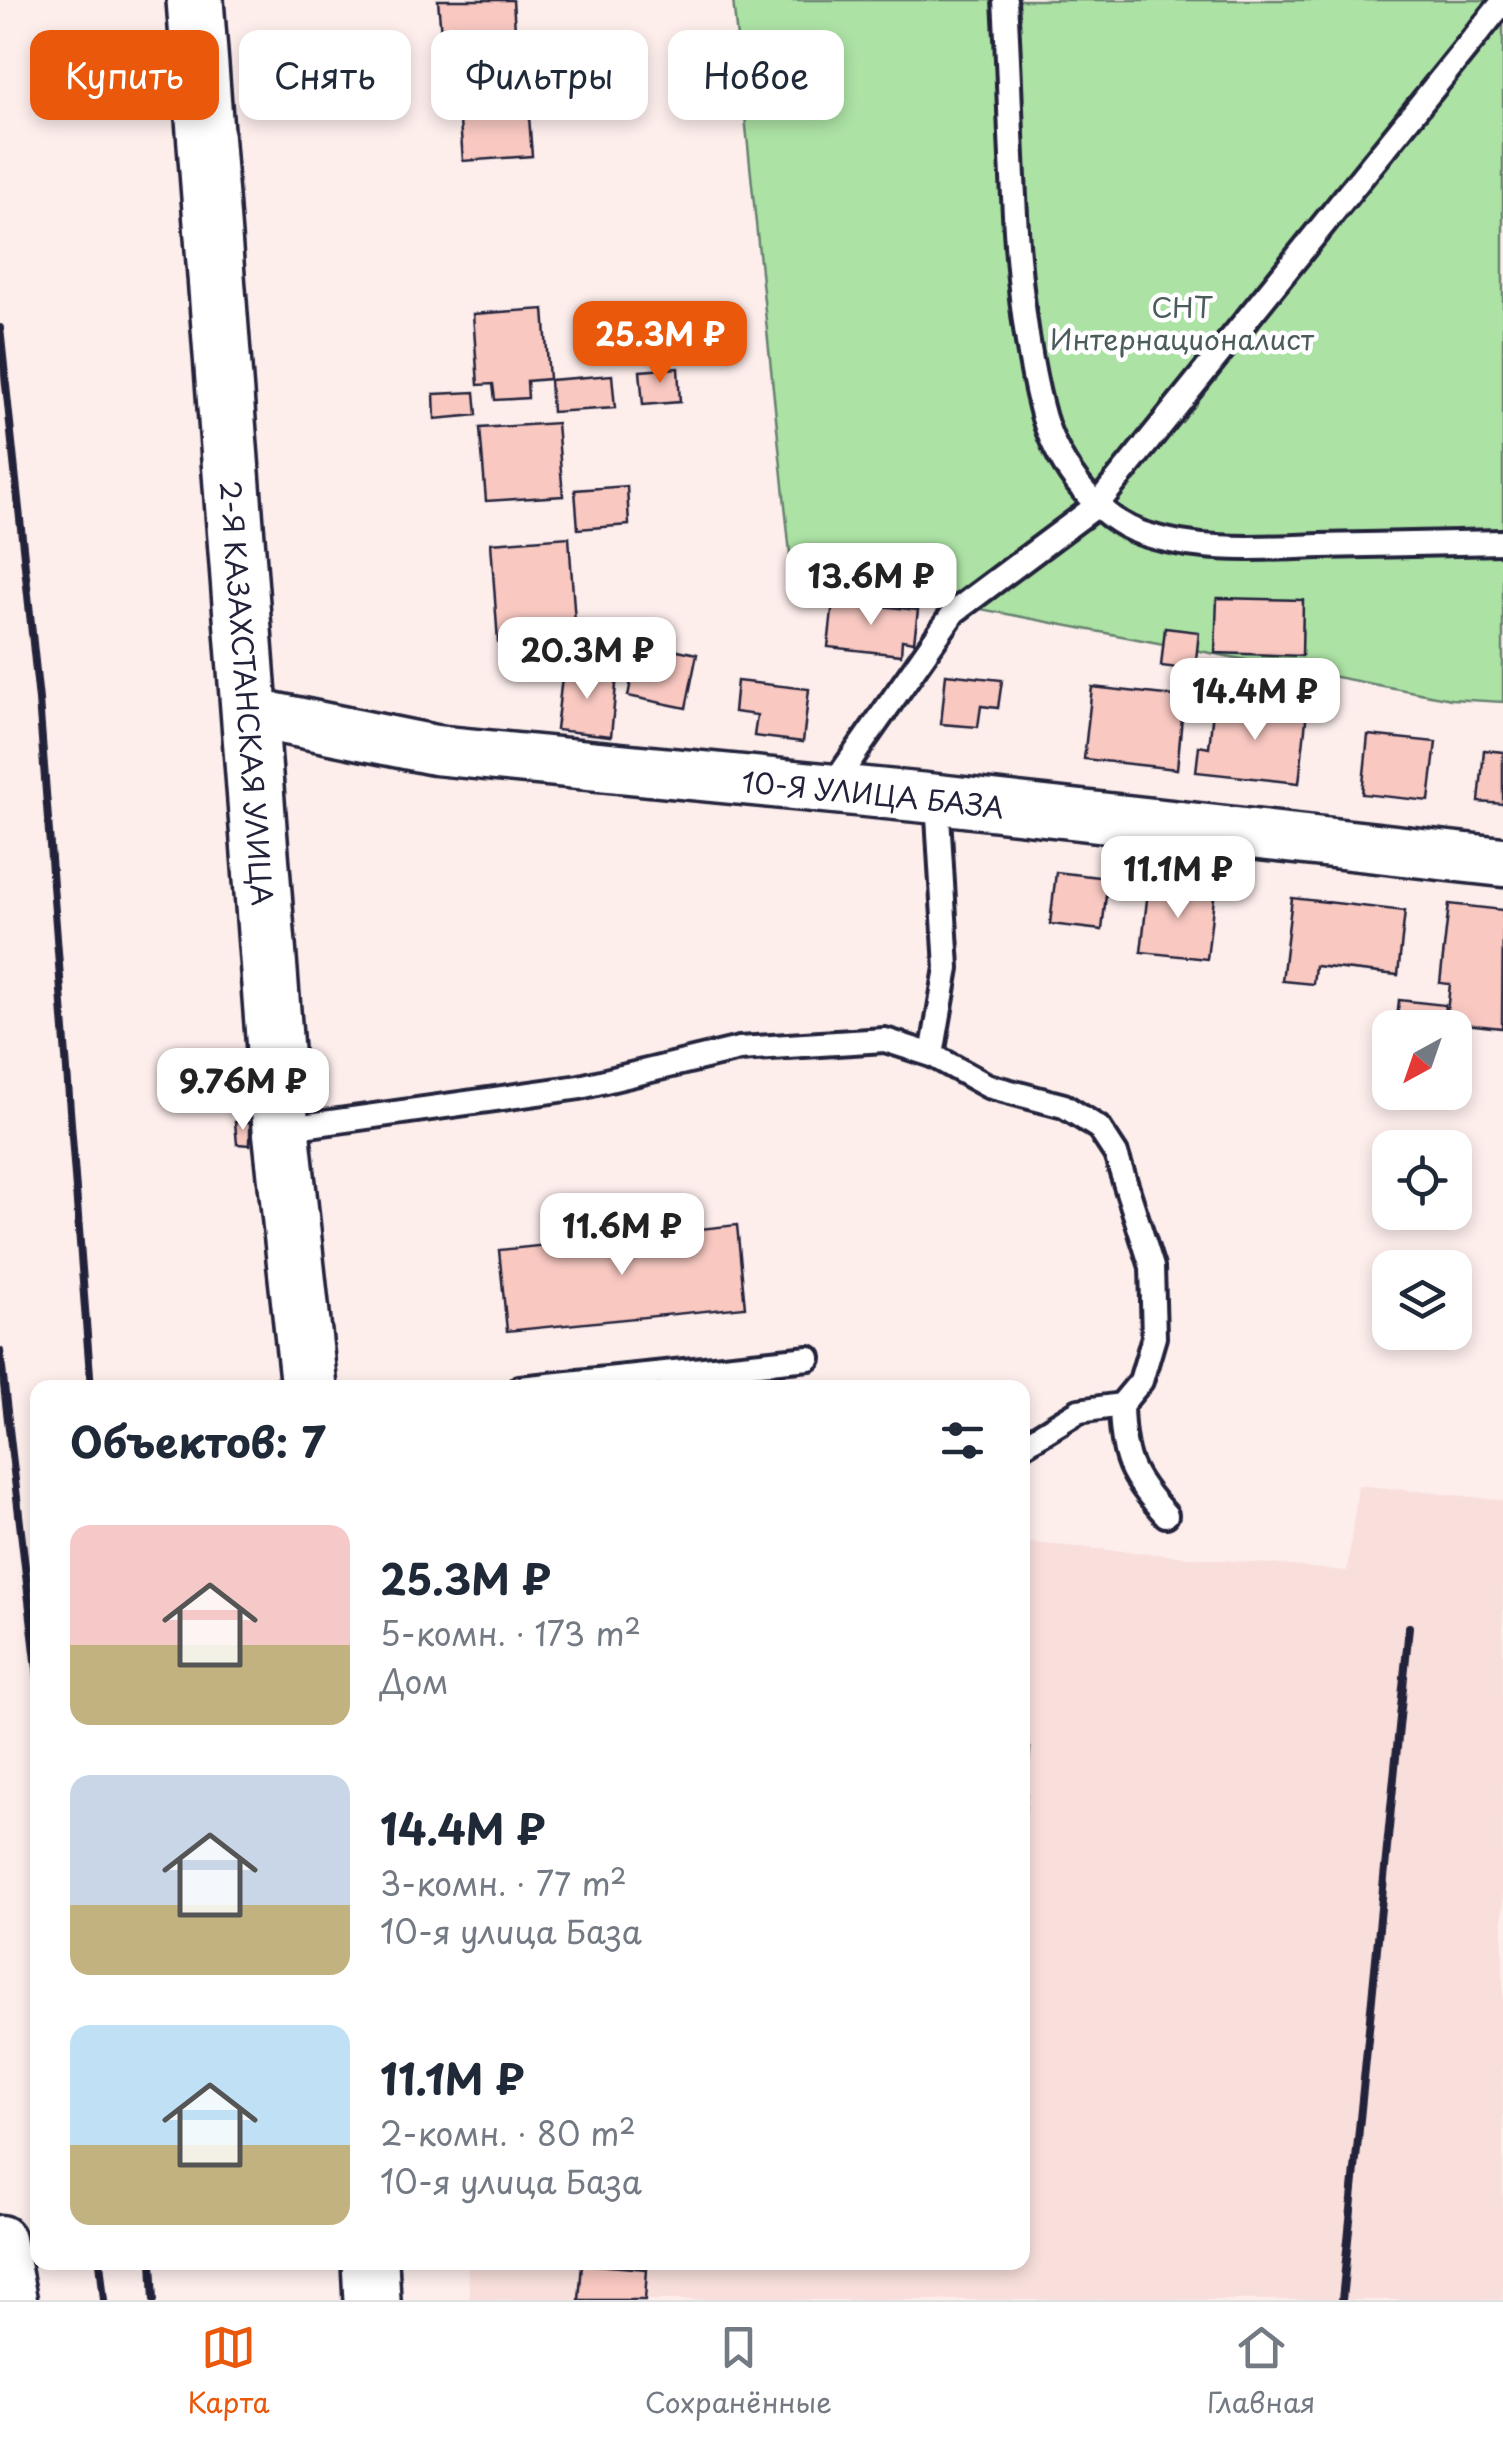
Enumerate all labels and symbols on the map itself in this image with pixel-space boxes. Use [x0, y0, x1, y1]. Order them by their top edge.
park label: СНТ Интернационалист [1050, 285, 1315, 360]
pin: 25.3M ₽ [568, 301, 752, 386]
street label: 2-Я КАЗАХСТАНСКАЯ УЛИЦА [210, 479, 285, 907]
pin: 13.6M ₽ [779, 543, 963, 628]
pin: 20.3M ₽ [495, 617, 679, 702]
pin: 14.4M ₽ [1163, 658, 1347, 743]
street label: 10-Я УЛИЦА БАЗА [740, 759, 1006, 828]
pin: 11.1M ₽ [1086, 836, 1270, 921]
north arrow [1372, 1010, 1472, 1110]
pin: 9.76M ₽ [151, 1048, 335, 1133]
pin: 11.6M ₽ [530, 1193, 714, 1278]

